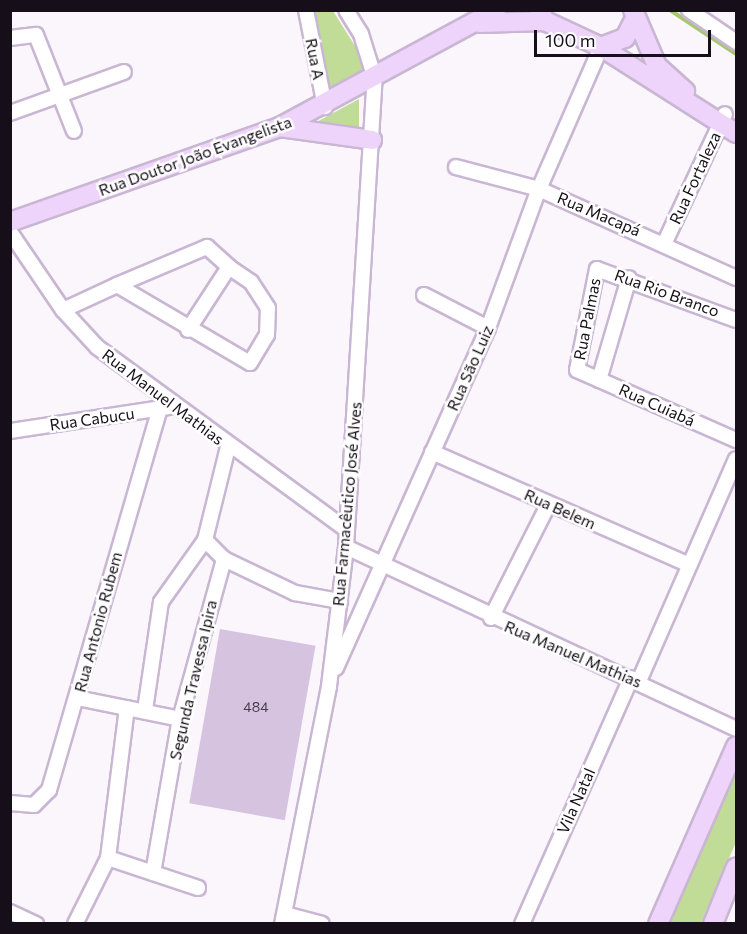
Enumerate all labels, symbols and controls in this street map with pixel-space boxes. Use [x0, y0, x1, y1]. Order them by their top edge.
scale bar [537, 18, 714, 56]
text: 100 m [545, 29, 595, 51]
street label: Rua A [302, 37, 328, 81]
street label: Rua Doutor João Evangelista [96, 112, 294, 200]
street label: Rua Fortaleza [665, 129, 725, 227]
street label: Rua Macapá [554, 188, 644, 240]
street label: Rua Rio Branco [612, 265, 722, 321]
street label: Rua Palmas [570, 276, 604, 362]
street label: Rua São Luiz [443, 322, 497, 414]
street label: Rua Manuel Mathias [98, 345, 228, 449]
street label: Rua Cuiabá [616, 380, 698, 430]
street label: Rua Farmacêutico José Alves [329, 401, 365, 607]
street label: Rua Cabucu [48, 404, 136, 434]
street label: Rua Belem [521, 485, 599, 533]
street label: Rua Antonio Rubem [70, 550, 126, 694]
street label: Segunda Travessa Ipira [165, 598, 221, 762]
street label: Rua Manuel Mathias [501, 616, 645, 692]
house number: 484 [243, 699, 269, 715]
street label: Vila Natal [553, 765, 599, 837]

